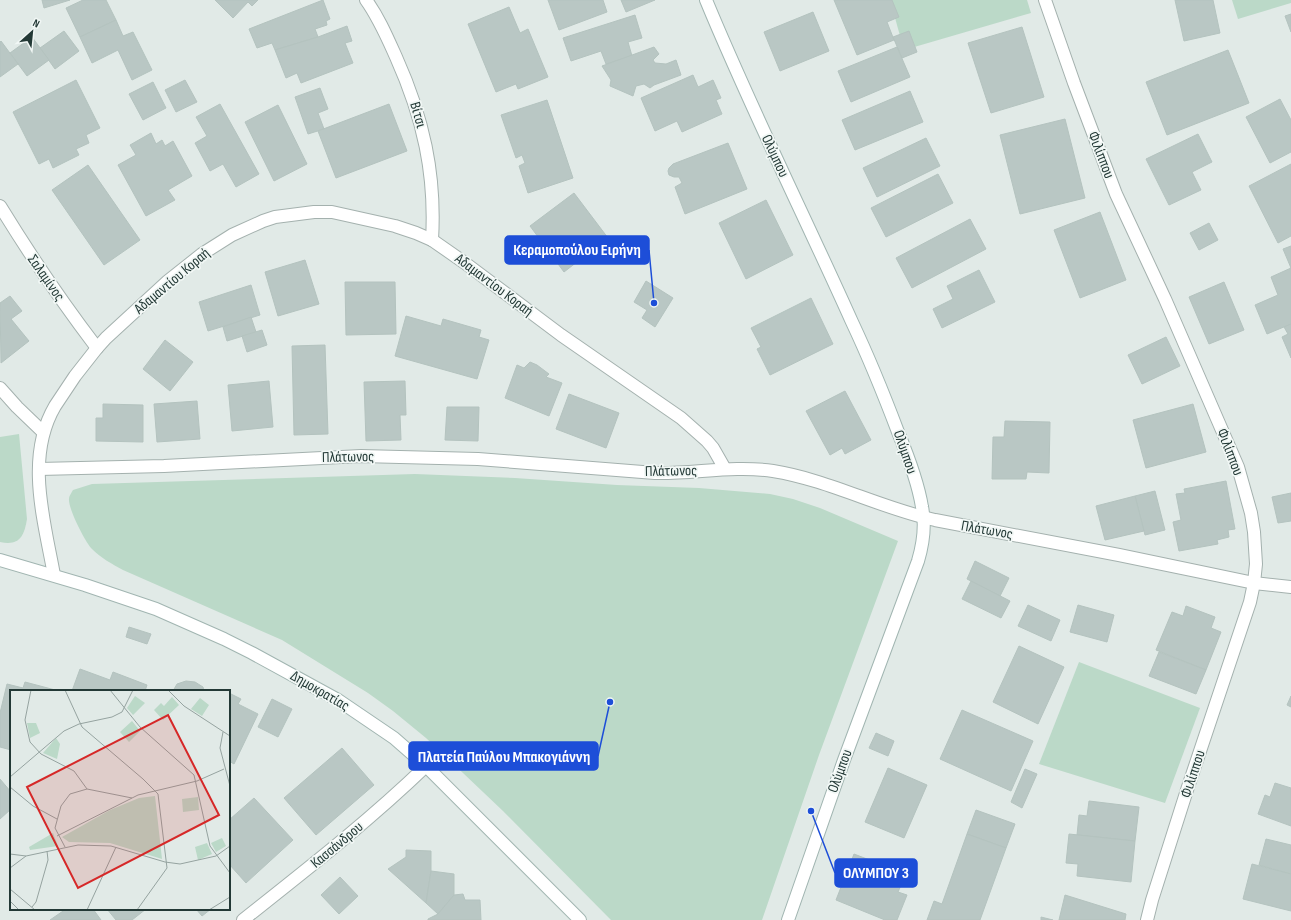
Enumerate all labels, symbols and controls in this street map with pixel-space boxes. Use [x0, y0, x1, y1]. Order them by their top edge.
north arrow [12, 12, 52, 52]
text: N [31, 16, 42, 31]
street label: Βίτσι [405, 100, 431, 130]
street label: Φιλίππου [1083, 129, 1119, 181]
street label: Ολύμπου [757, 132, 793, 180]
callout: Κεραμοπούλου Ειρήνη [505, 236, 649, 264]
text: Κεραμοπούλου Ειρήνη [513, 241, 641, 260]
street label: Αδαμαντίου Κοραή [129, 244, 214, 319]
street label: Αδαμαντίου Κοραή [450, 249, 537, 321]
street label: Σαλαμίνος [23, 251, 69, 305]
street label: Φιλίππου [1212, 426, 1248, 478]
street label: Ολύμπου [889, 428, 921, 476]
street label: Πλάτωνος [322, 447, 374, 467]
street label: Πλάτωνος [645, 461, 697, 481]
street label: Πλάτωνος [960, 516, 1014, 544]
street label: Δημοκρατίας [287, 666, 353, 716]
inset map [10, 690, 230, 910]
callout: Πλατεία Παύλου Μπακογιάννη [409, 742, 598, 770]
street label: Ολύμπου [823, 747, 857, 795]
text: Πλατεία Παύλου Μπακογιάννη [418, 748, 590, 767]
street label: Φιλίππου [1176, 748, 1210, 800]
street label: Κασσάνδρου [307, 818, 367, 872]
callout: ΟΛΥΜΠΟΥ 3 [835, 859, 917, 887]
text: ΟΛΥΜΠΟΥ 3 [843, 864, 909, 883]

